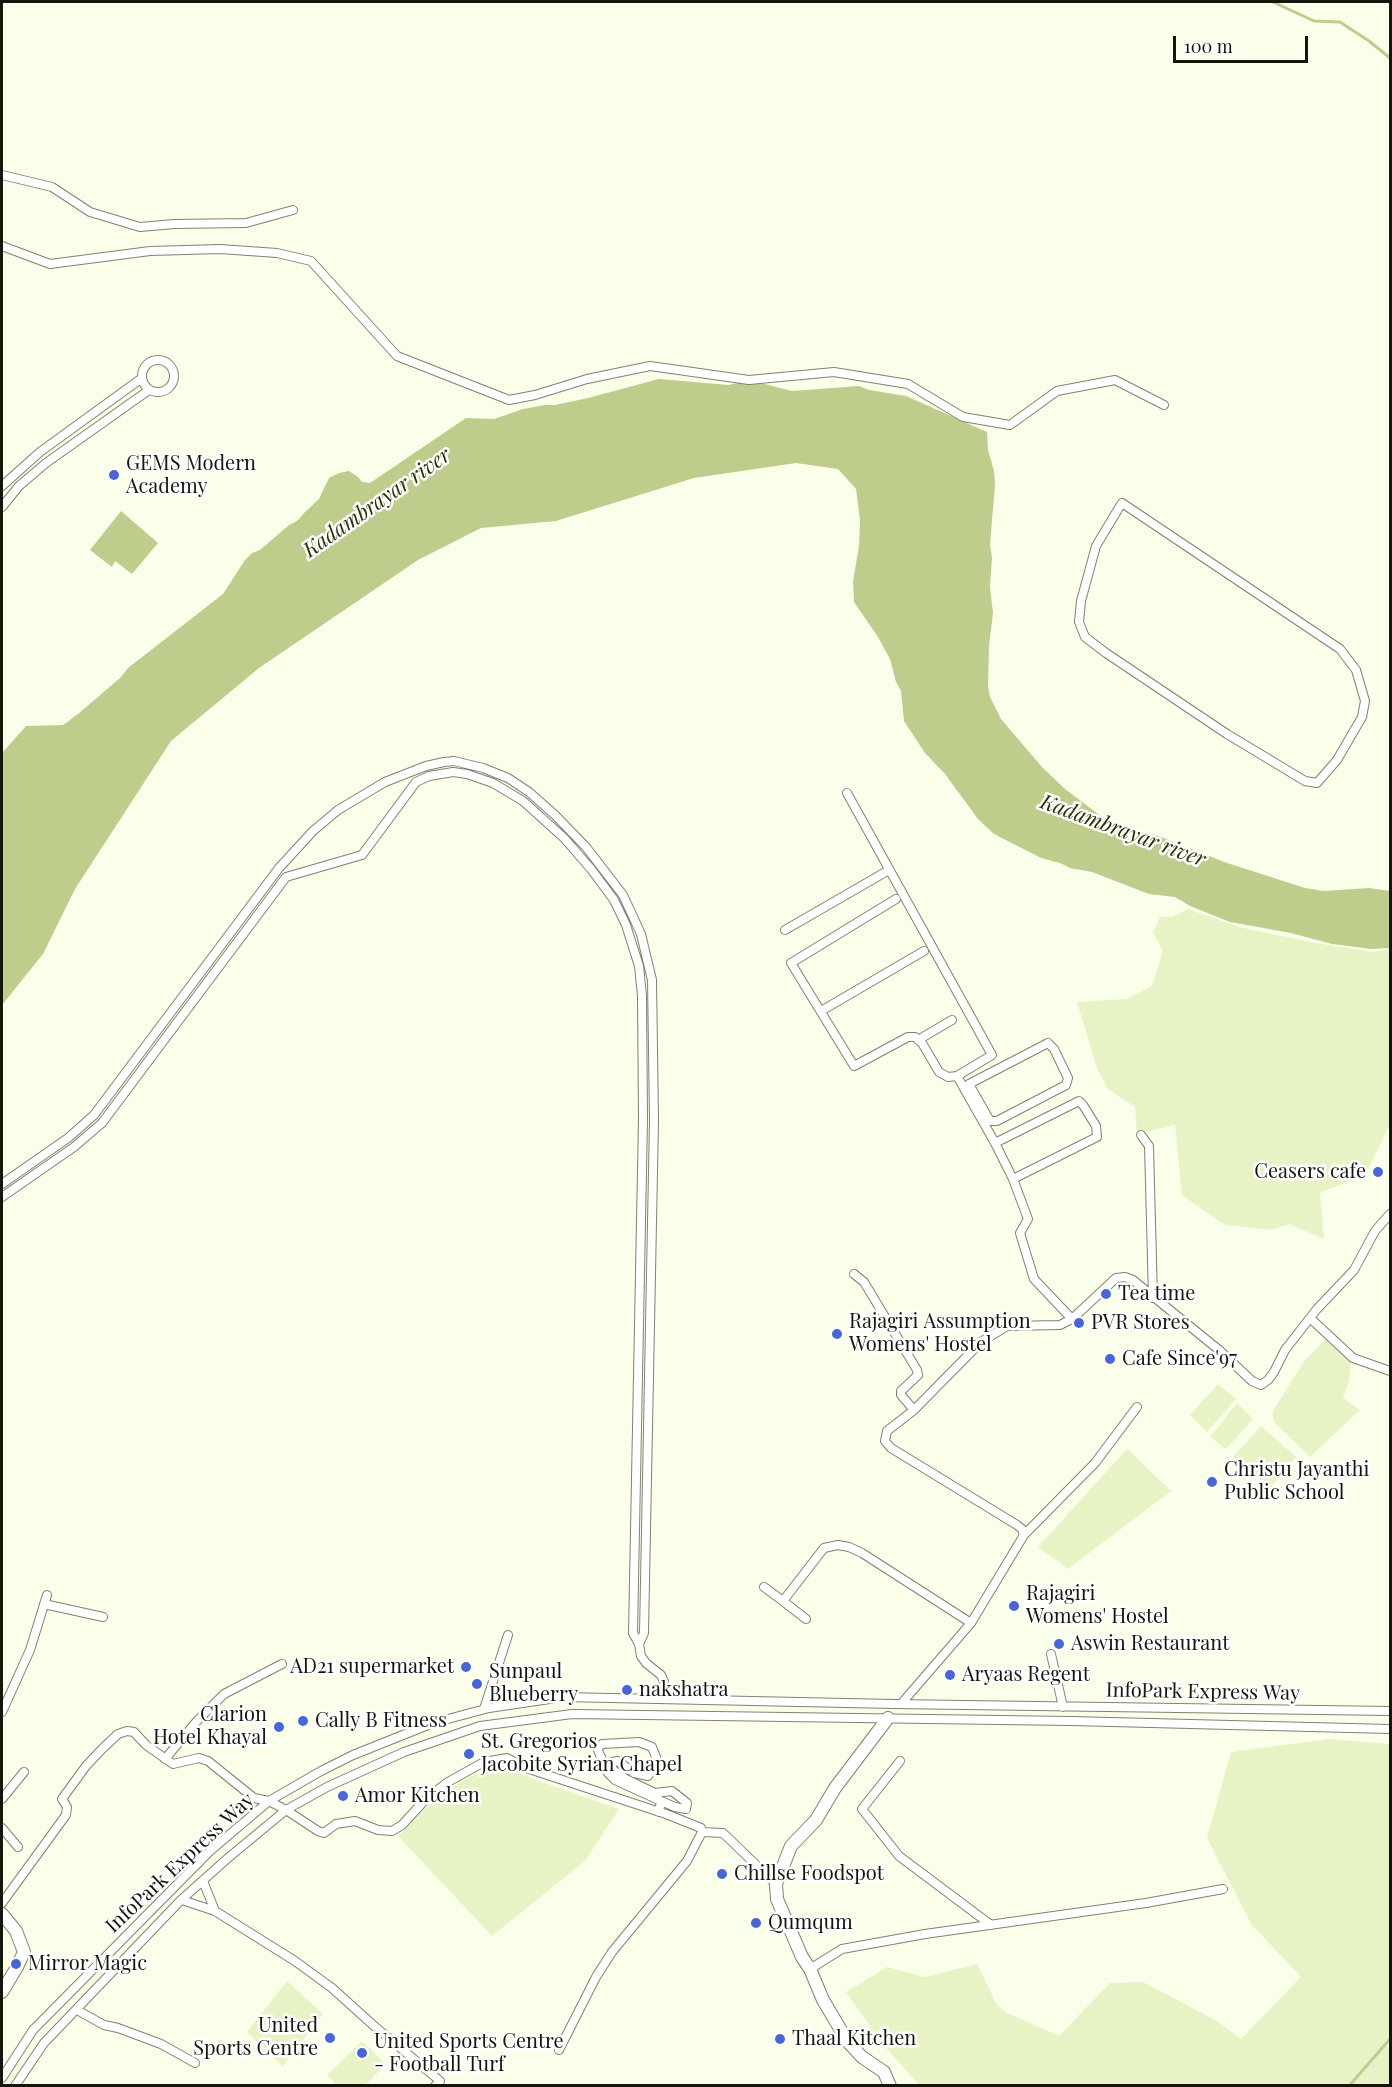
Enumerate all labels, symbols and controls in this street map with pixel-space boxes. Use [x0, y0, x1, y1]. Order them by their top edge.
scale bar [1176, 24, 1311, 62]
text: 100 m [1184, 34, 1233, 58]
water label: Kadambrayar river [299, 443, 455, 563]
place label: GEMS Modern Academy [126, 452, 256, 499]
marker: GEMS Modern Academy [107, 468, 121, 482]
water label: Kadambrayar river [1037, 789, 1209, 873]
place label: Ceasers cafe [1254, 1160, 1366, 1184]
marker: Ceasers cafe [1371, 1165, 1385, 1179]
place label: Tea time [1118, 1282, 1195, 1306]
marker: Tea time [1099, 1287, 1113, 1301]
place label: Rajagiri Assumption Womens' Hostel [849, 1310, 1031, 1357]
place label: PVR Stores [1091, 1311, 1190, 1335]
marker: PVR Stores [1072, 1316, 1086, 1330]
marker: Rajagiri Assumption Womens' Hostel [830, 1327, 844, 1341]
place label: Cafe Since'97 [1122, 1347, 1237, 1371]
marker: Cafe Since'97 [1103, 1352, 1117, 1366]
place label: Christu Jayanthi Public School [1224, 1458, 1369, 1505]
marker: Christu Jayanthi Public School [1205, 1475, 1219, 1489]
place label: Rajagiri Womens' Hostel [1026, 1582, 1169, 1629]
marker: Rajagiri Womens' Hostel [1007, 1599, 1021, 1613]
place label: Aswin Restaurant [1071, 1632, 1229, 1656]
marker: Aswin Restaurant [1052, 1637, 1066, 1651]
place label: AD21 supermarket [290, 1655, 454, 1679]
marker: AD21 supermarket [459, 1660, 473, 1674]
place label: Sunpaul Blueberry [489, 1660, 578, 1707]
place label: Aryaas Regent [962, 1663, 1090, 1687]
marker: Aryaas Regent [943, 1668, 957, 1682]
marker: Sunpaul Blueberry [470, 1677, 484, 1691]
place label: nakshatra [639, 1678, 728, 1702]
street label: InfoPark Express Way [1106, 1678, 1300, 1706]
marker: nakshatra [620, 1683, 634, 1697]
place label: Clarion Hotel Khayal [153, 1703, 267, 1750]
place label: Cally B Fitness [315, 1709, 447, 1733]
marker: Cally B Fitness [296, 1714, 310, 1728]
marker: Clarion Hotel Khayal [272, 1720, 286, 1734]
place label: St. Gregorios Jacobite Syrian Chapel [481, 1730, 682, 1777]
marker: St. Gregorios Jacobite Syrian Chapel [462, 1747, 476, 1761]
place label: Amor Kitchen [355, 1784, 480, 1808]
street label: InfoPark Express Way [101, 1788, 259, 1938]
marker: Amor Kitchen [336, 1789, 350, 1803]
place label: Chillse Foodspot [734, 1862, 884, 1886]
marker: Chillse Foodspot [715, 1867, 729, 1881]
place label: Qumqum [768, 1911, 853, 1935]
marker: Qumqum [749, 1916, 763, 1930]
place label: Mirror Magic [28, 1952, 147, 1976]
marker: Mirror Magic [9, 1957, 23, 1971]
place label: United Sports Centre [193, 2014, 318, 2061]
place label: Thaal Kitchen [792, 2027, 916, 2051]
place label: United Sports Centre - Football Turf [374, 2030, 564, 2077]
marker: United Sports Centre [323, 2031, 337, 2045]
marker: Thaal Kitchen [773, 2032, 787, 2046]
marker: United Sports Centre - Football Turf [355, 2046, 369, 2060]

